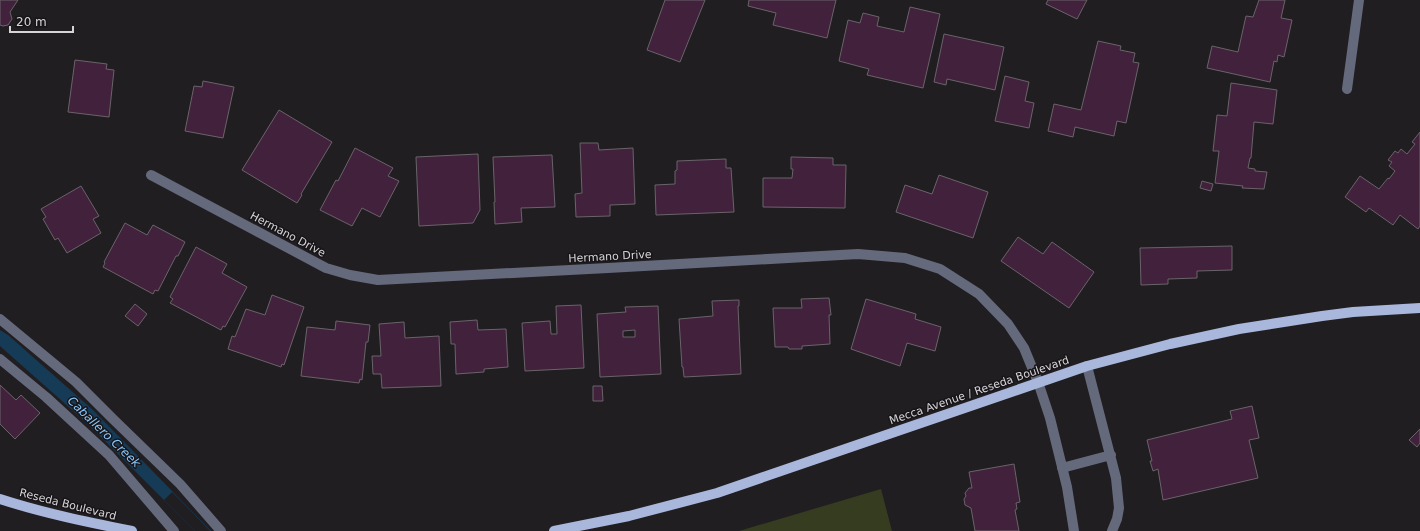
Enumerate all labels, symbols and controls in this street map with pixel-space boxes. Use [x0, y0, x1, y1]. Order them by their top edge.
scale bar [10, 8, 73, 34]
text: 20 m [16, 15, 47, 29]
street label: Hermano Drive [248, 209, 328, 260]
street label: Hermano Drive [568, 248, 652, 265]
street label: Mecca Avenue / Reseda Boulevard [887, 353, 1071, 427]
water label: Caballero Creek [65, 394, 144, 471]
street label: Reseda Boulevard [18, 486, 118, 523]

